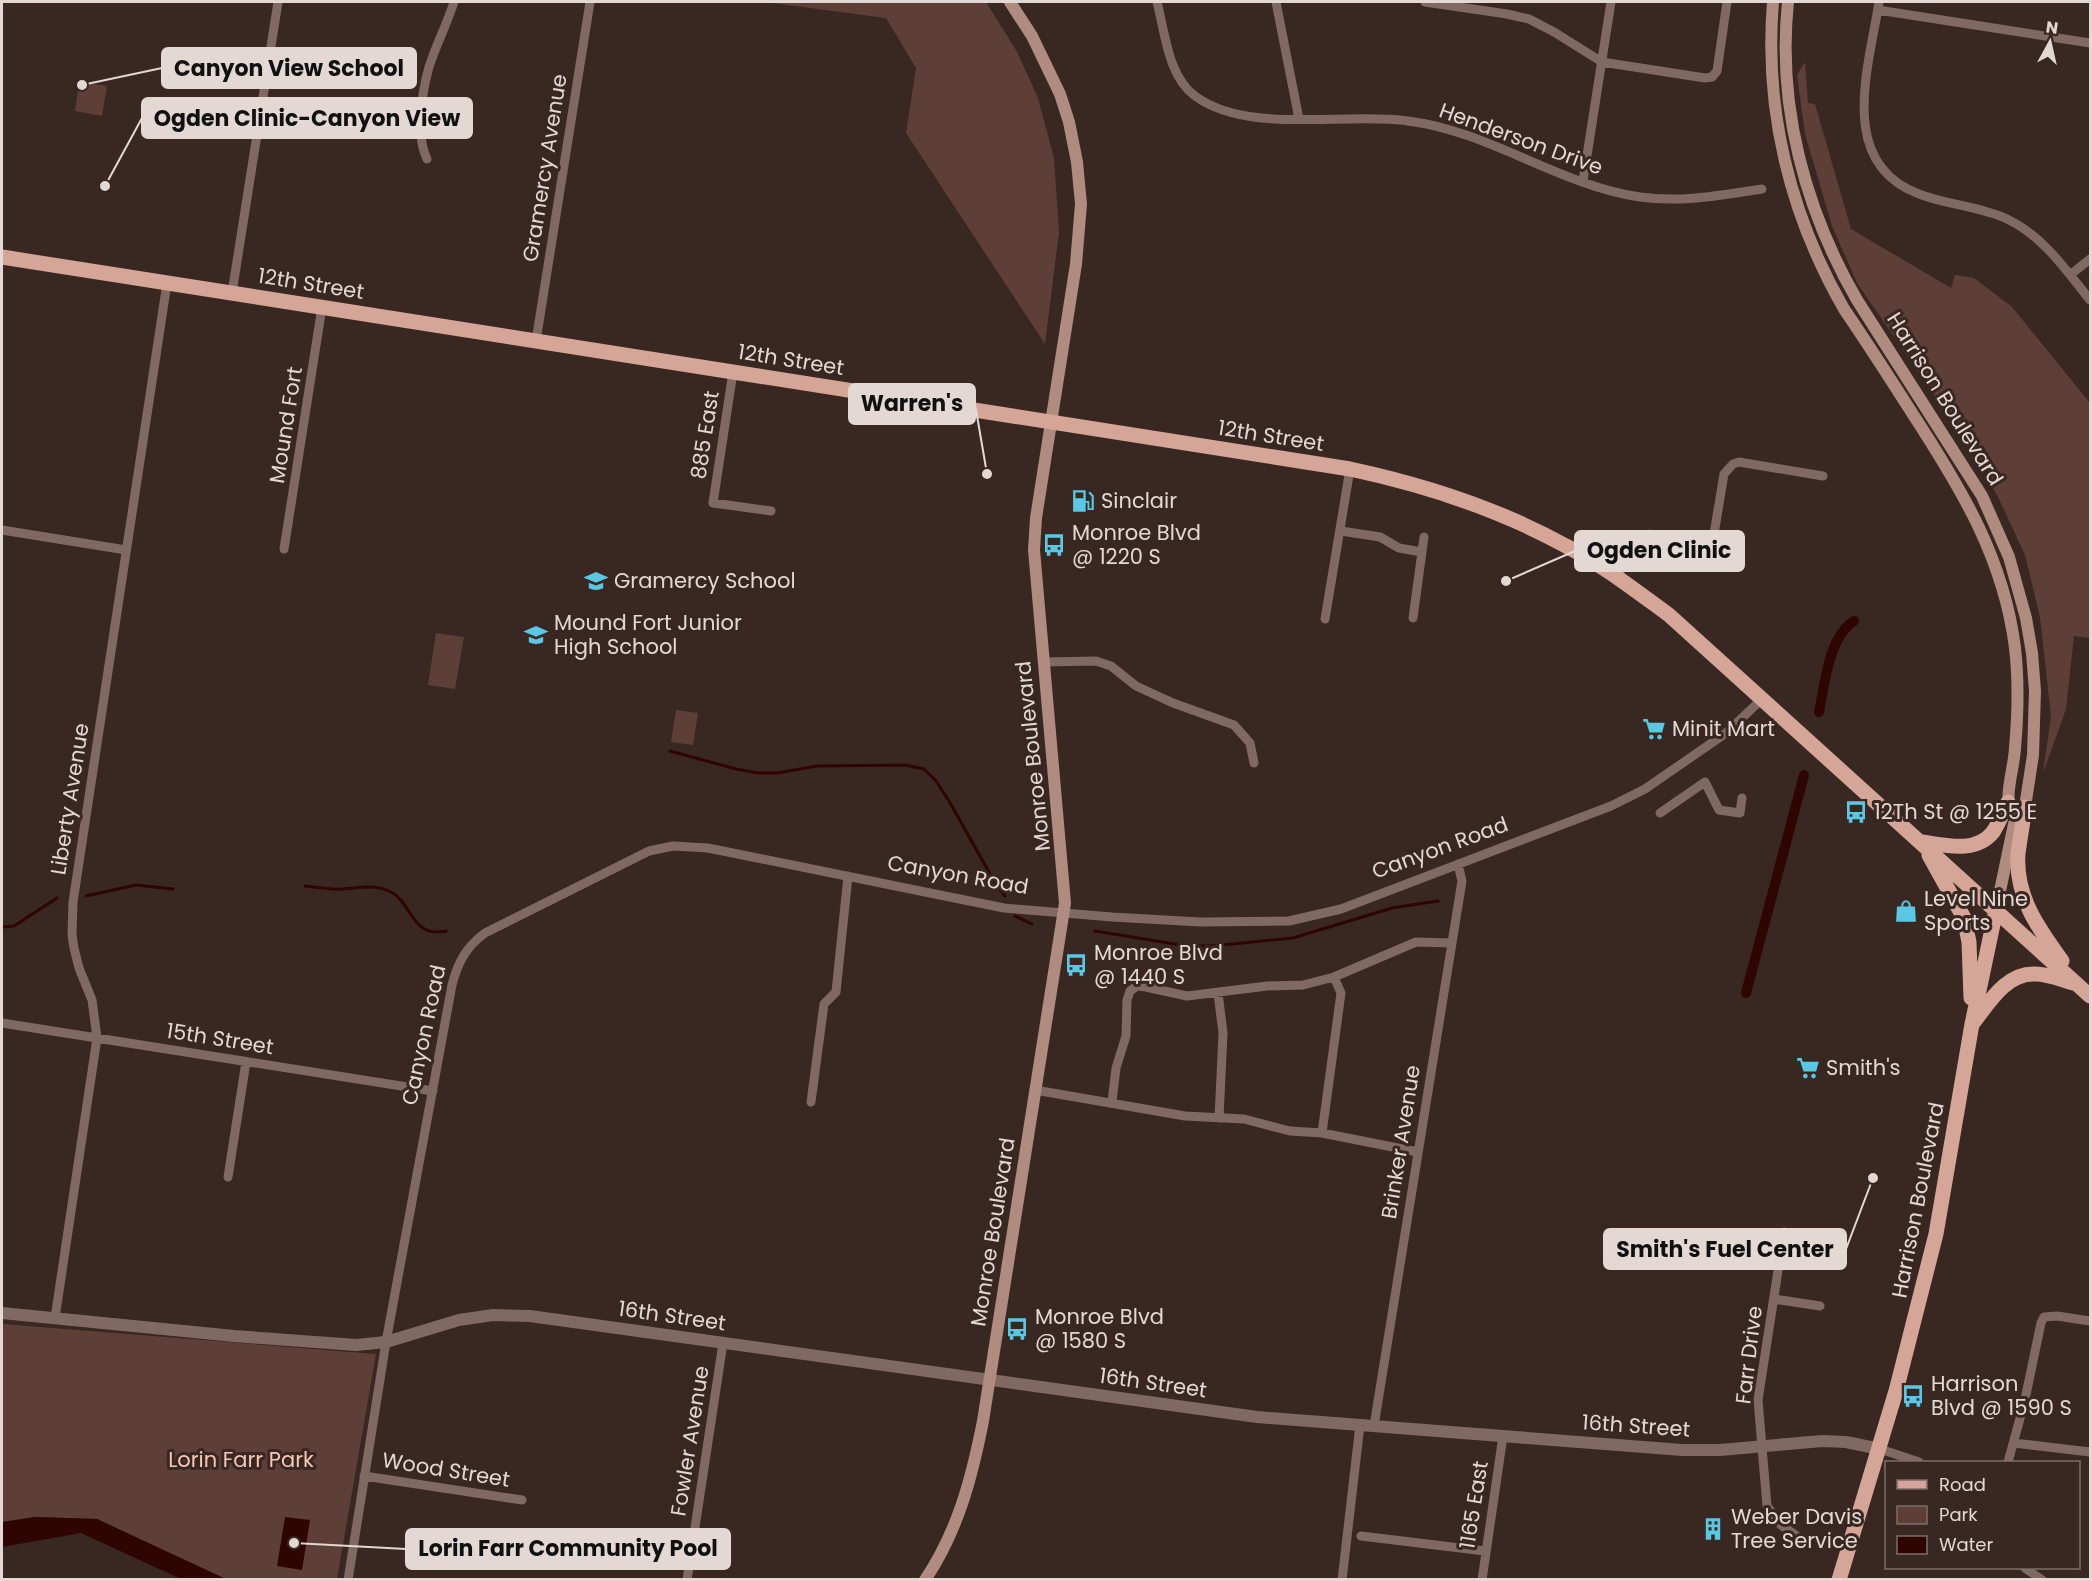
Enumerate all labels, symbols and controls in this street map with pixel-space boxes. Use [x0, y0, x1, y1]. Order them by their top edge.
north arrow [2020, 12, 2080, 72]
text: N [2044, 15, 2060, 40]
callout: Canyon View School [162, 48, 416, 88]
text: Canyon View School [174, 53, 404, 84]
street label: Gramercy Avenue [515, 72, 574, 264]
street label: Henderson Drive [1435, 95, 1607, 182]
callout: Ogden Clinic-Canyon View [142, 98, 472, 138]
text: Ogden Clinic-Canyon View [154, 103, 460, 134]
street label: 12th Street [256, 261, 366, 306]
street label: Harrison Boulevard [1880, 307, 2010, 491]
street label: 12th Street [736, 337, 846, 382]
street label: Mound Fort [262, 365, 309, 485]
callout: Warren's [849, 384, 975, 424]
text: Warren's [861, 388, 963, 419]
street label: 885 East [683, 389, 726, 481]
street label: 12th Street [1216, 413, 1326, 458]
place label: Sinclair [1101, 486, 1177, 515]
fuel station icon: Sinclair [1070, 488, 1096, 514]
place label: Monroe Blvd @ 1220 S [1072, 518, 1201, 571]
callout: Ogden Clinic [1575, 531, 1744, 571]
bus stop icon: Monroe Blvd @ 1220 S [1041, 532, 1067, 558]
text: Ogden Clinic [1587, 535, 1731, 566]
place label: Gramercy School [614, 566, 796, 595]
school or university icon: Gramercy School [583, 568, 609, 594]
place label: Mound Fort Junior High School [554, 608, 742, 661]
school or university icon: Mound Fort Junior High School [523, 622, 549, 648]
street label: Monroe Boulevard [1008, 660, 1057, 852]
place label: Minit Mart [1672, 714, 1775, 743]
supermarket icon: Minit Mart [1641, 716, 1667, 742]
street label: Liberty Avenue [43, 721, 96, 877]
place label: 12Th St @ 1255 E [1874, 797, 2037, 826]
bus stop icon: 12Th St @ 1255 E [1843, 799, 1869, 825]
street label: Canyon Road [1368, 809, 1512, 886]
street label: Canyon Road [885, 848, 1031, 901]
place label: Level Nine Sports [1924, 884, 2028, 937]
shop icon: Level Nine Sports [1893, 898, 1919, 924]
place label: Monroe Blvd @ 1440 S [1094, 938, 1223, 991]
bus stop icon: Monroe Blvd @ 1440 S [1063, 952, 1089, 978]
street label: Canyon Road [394, 962, 453, 1108]
street label: 15th Street [164, 1016, 276, 1061]
place label: Smith's [1826, 1053, 1901, 1082]
supermarket icon: Smith's [1795, 1055, 1821, 1081]
street label: Brinker Avenue [1374, 1063, 1427, 1221]
street label: Harrison Boulevard [1884, 1099, 1951, 1300]
street label: Monroe Boulevard [963, 1135, 1022, 1328]
callout: Smith's Fuel Center [1604, 1229, 1846, 1269]
text: Smith's Fuel Center [1616, 1234, 1834, 1265]
street label: 16th Street [616, 1294, 728, 1337]
place label: Monroe Blvd @ 1580 S [1035, 1302, 1164, 1355]
street label: Farr Drive [1728, 1304, 1769, 1406]
bus stop icon: Monroe Blvd @ 1580 S [1004, 1316, 1030, 1342]
street label: 16th Street [1097, 1361, 1209, 1404]
street label: Fowler Avenue [663, 1364, 716, 1518]
place label: Harrison Blvd @ 1590 S [1931, 1369, 2072, 1422]
bus stop icon: Harrison Blvd @ 1590 S [1900, 1383, 1926, 1409]
street label: 16th Street [1581, 1407, 1691, 1444]
park label: Lorin Farr Park [168, 1445, 314, 1474]
street label: Wood Street [380, 1445, 512, 1494]
street label: 1165 East [1452, 1459, 1495, 1551]
legend [1885, 1461, 2080, 1569]
text: Road [1939, 1472, 1986, 1497]
place label: Weber Davis Tree Service [1731, 1502, 1862, 1555]
text: Park [1939, 1502, 1978, 1527]
building icon: Weber Davis Tree Service [1700, 1516, 1726, 1542]
callout: Lorin Farr Community Pool [406, 1529, 730, 1569]
text: Water [1939, 1532, 1993, 1557]
text: Lorin Farr Community Pool [418, 1533, 718, 1564]

